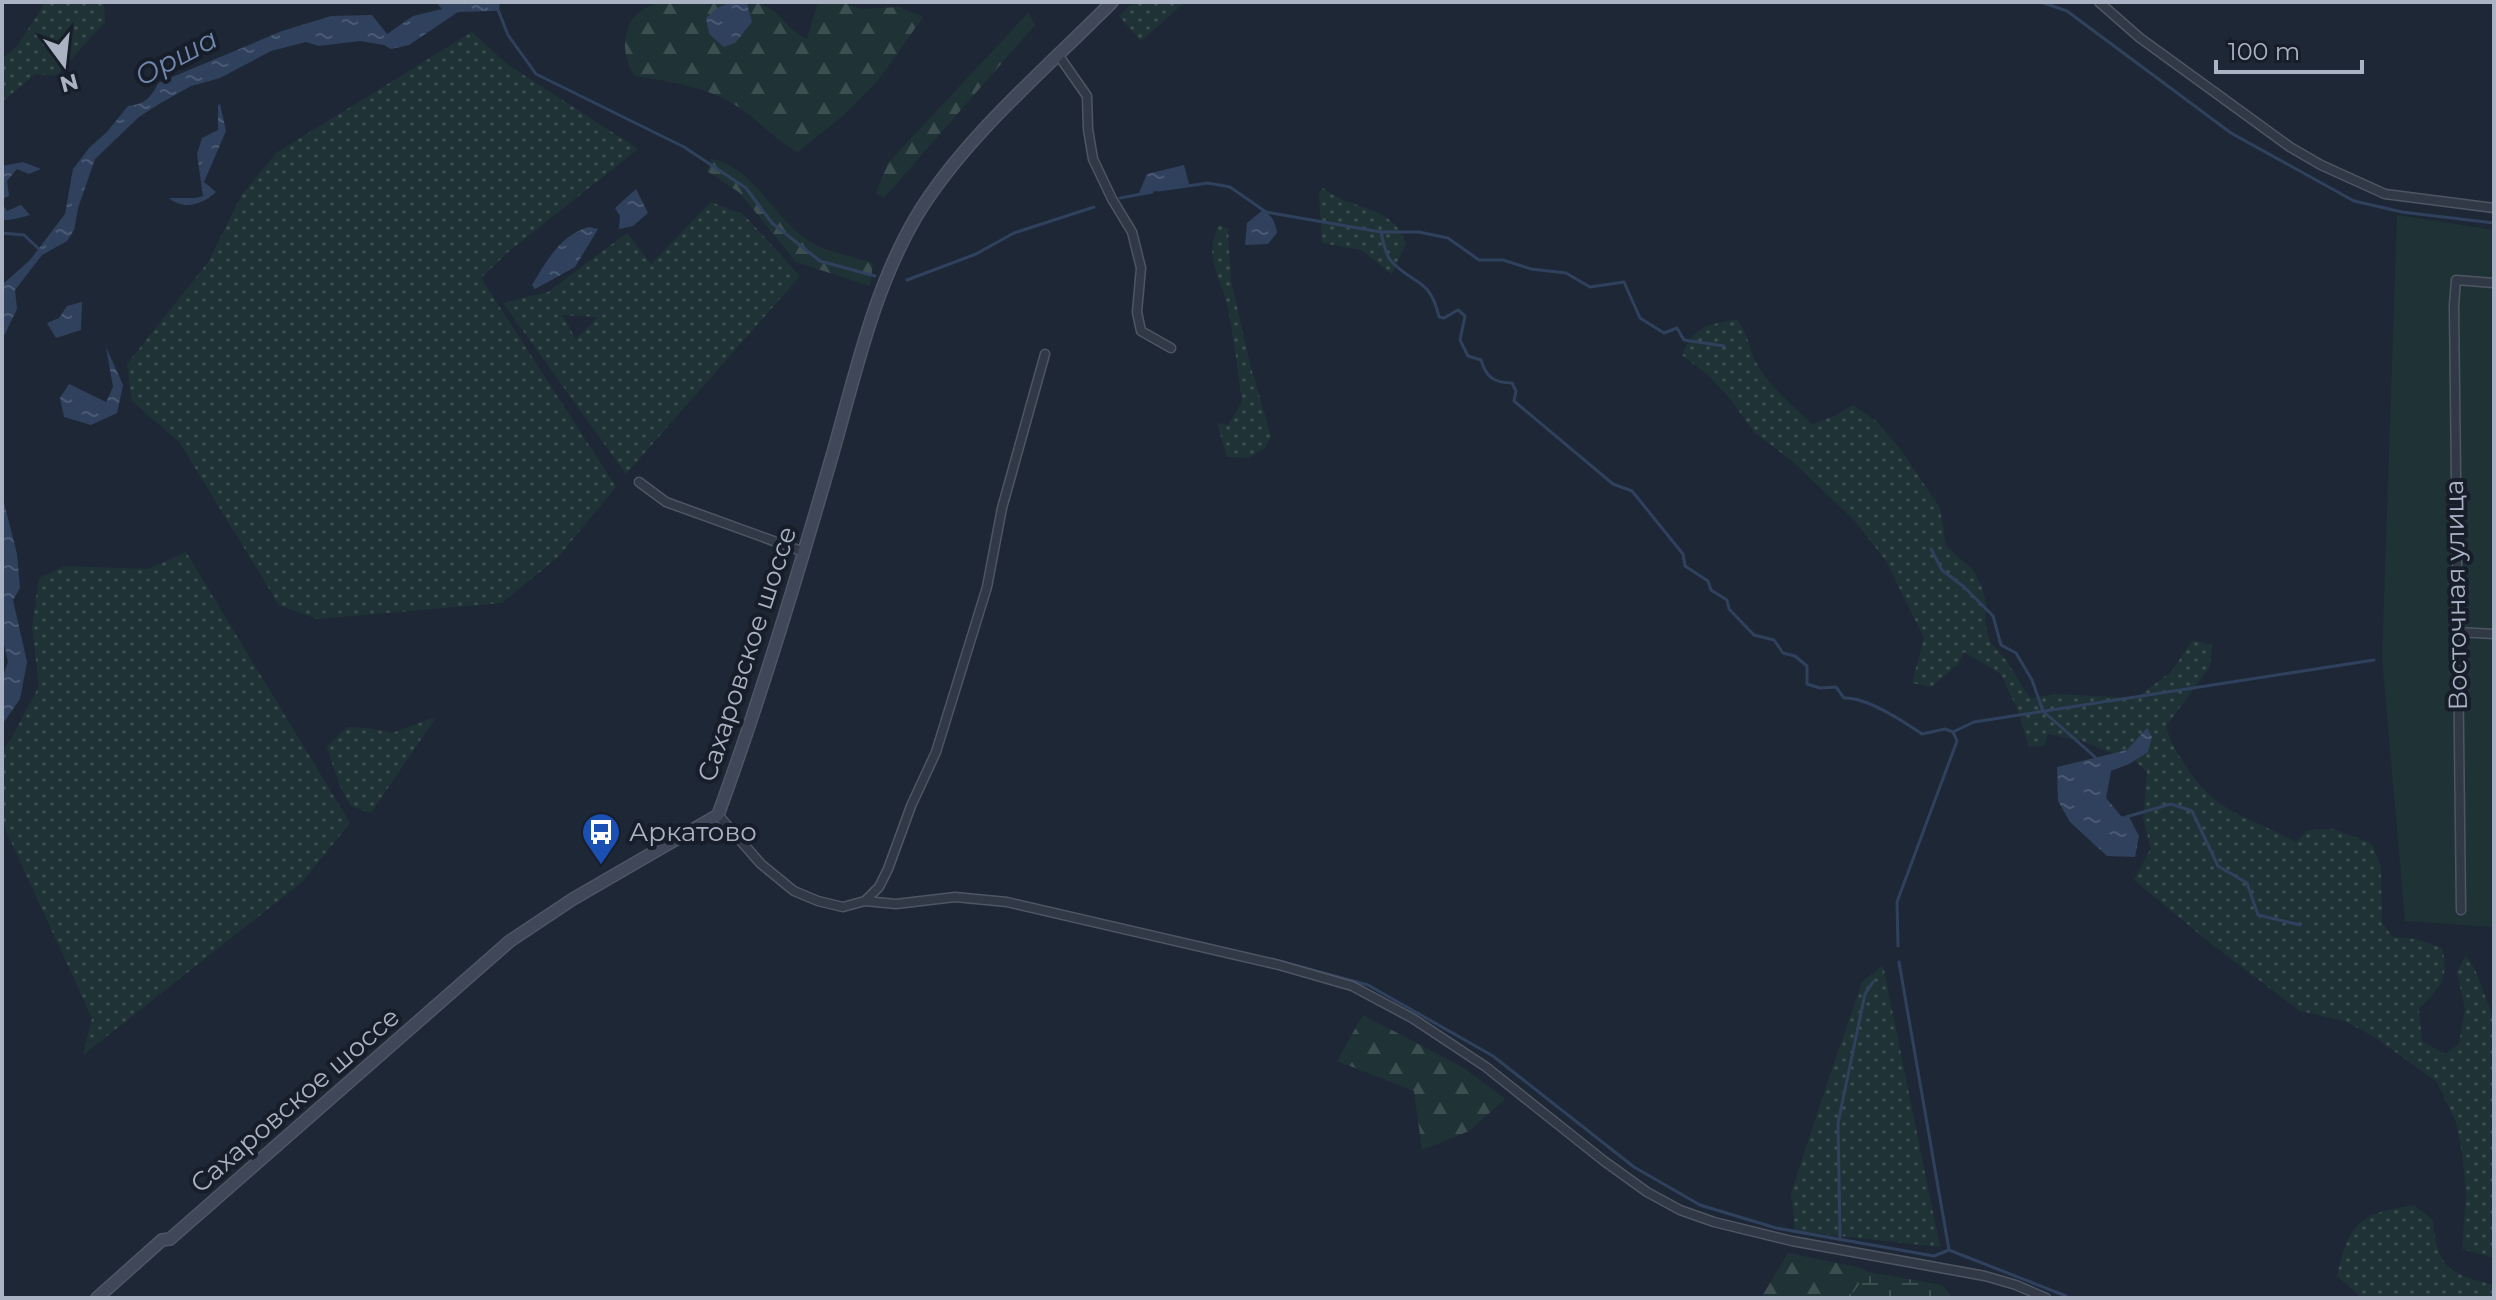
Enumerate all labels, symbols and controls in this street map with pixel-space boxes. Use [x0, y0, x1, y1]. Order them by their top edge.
water label: Орша [129, 21, 223, 93]
north arrow [24, 24, 104, 104]
scale bar [2216, 24, 2362, 74]
text: 100 m [2228, 37, 2300, 66]
text: N [57, 67, 81, 98]
street label: Восточная улица [2438, 479, 2474, 711]
street label: Сахаровское шоссе [691, 522, 803, 786]
bus stop icon: Аркатово [580, 811, 622, 866]
place label: Аркатово [629, 816, 757, 848]
street label: Сахаровское шоссе [184, 1000, 406, 1200]

